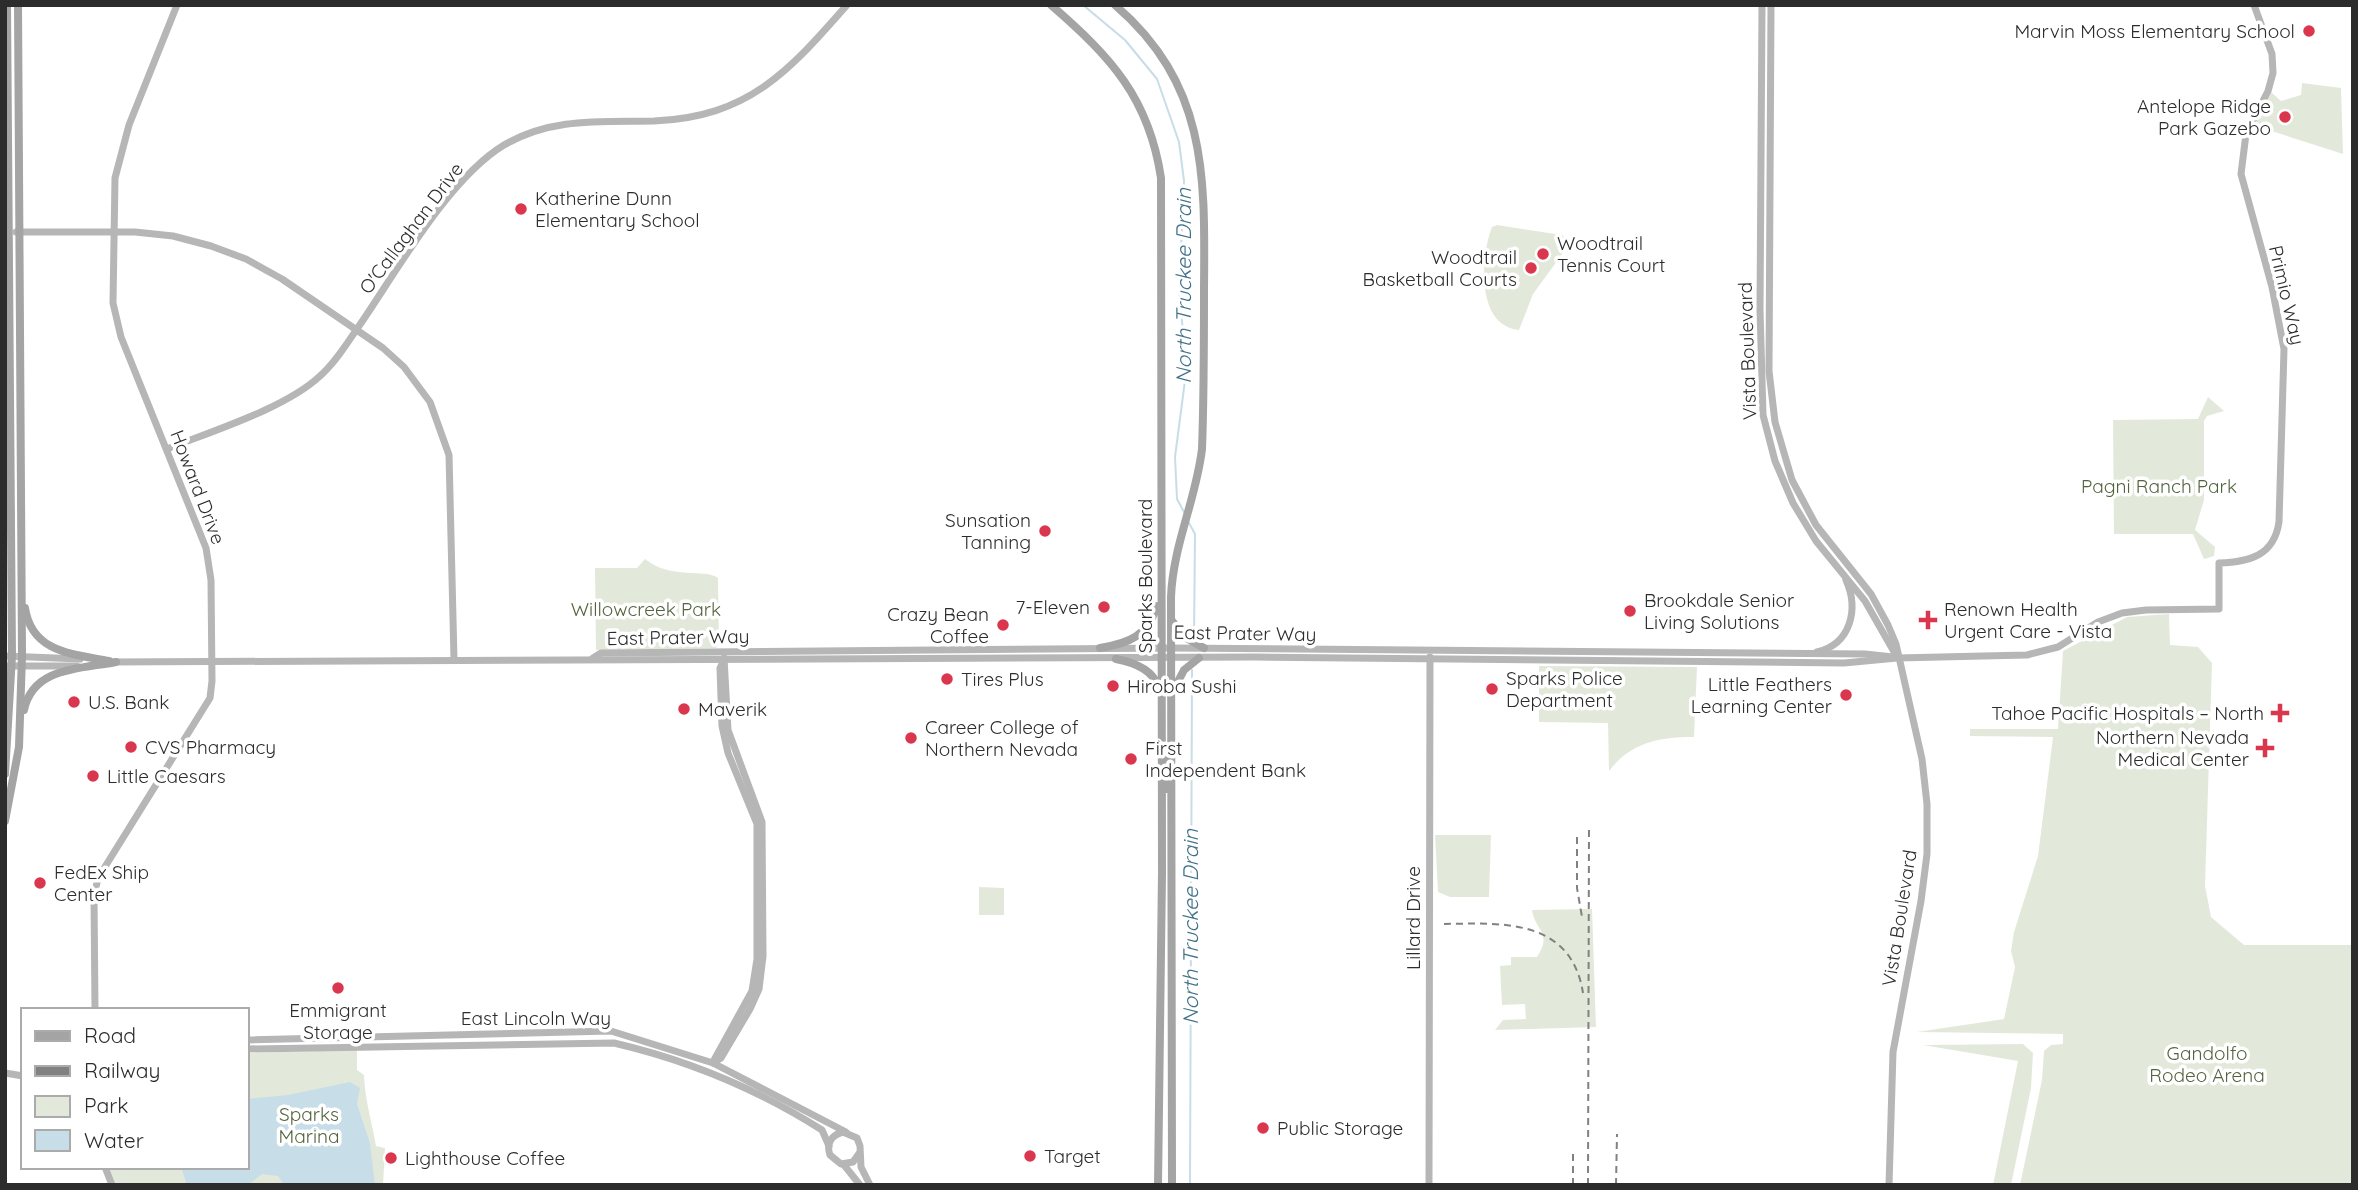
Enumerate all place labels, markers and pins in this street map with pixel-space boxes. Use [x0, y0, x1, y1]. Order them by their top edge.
place label: Marvin Moss Elementary School [2014, 19, 2295, 43]
marker: Marvin Moss Elementary School [2301, 23, 2317, 39]
place label: Antelope Ridge Park Gazebo [2137, 94, 2271, 140]
marker: Antelope Ridge Park Gazebo [2277, 109, 2293, 125]
place label: Katherine Dunn Elementary School [535, 186, 700, 232]
marker: Katherine Dunn Elementary School [513, 201, 529, 217]
place label: Woodtrail Tennis Court [1557, 231, 1666, 277]
place label: Woodtrail Basketball Courts [1363, 245, 1517, 291]
marker: Woodtrail Tennis Court [1535, 246, 1551, 262]
marker: Woodtrail Basketball Courts [1523, 260, 1539, 276]
place label: Sunsation Tanning [945, 508, 1031, 554]
marker: Sunsation Tanning [1037, 523, 1053, 539]
place label: Brookdale Senior Living Solutions [1644, 588, 1795, 634]
place label: 7-Eleven [1016, 595, 1090, 619]
place label: Renown Health Urgent Care - Vista [1944, 597, 2112, 643]
marker: 7-Eleven [1096, 599, 1112, 615]
place label: Crazy Bean Coffee [887, 602, 989, 648]
marker: Brookdale Senior Living Solutions [1622, 603, 1638, 619]
marker: Renown Health Urgent Care - Vista [1918, 610, 1938, 630]
marker: Crazy Bean Coffee [995, 617, 1011, 633]
place label: Sparks Police Department [1506, 666, 1623, 712]
place label: Tires Plus [961, 667, 1044, 691]
marker: Tires Plus [939, 671, 955, 687]
place label: Little Feathers Learning Center [1691, 672, 1833, 718]
place label: Hiroba Sushi [1127, 674, 1237, 698]
marker: Hiroba Sushi [1105, 678, 1121, 694]
marker: Sparks Police Department [1484, 681, 1500, 697]
marker: Little Feathers Learning Center [1838, 687, 1854, 703]
place label: U.S. Bank [88, 690, 169, 714]
marker: U.S. Bank [66, 694, 82, 710]
place label: Maverik [698, 697, 767, 721]
marker: Maverik [676, 701, 692, 717]
place label: Tahoe Pacific Hospitals – North [1991, 701, 2264, 725]
marker: Tahoe Pacific Hospitals – North [2270, 703, 2290, 723]
place label: Career College of Northern Nevada [925, 715, 1079, 761]
place label: Northern Nevada Medical Center [2096, 725, 2250, 771]
marker: Career College of Northern Nevada [903, 730, 919, 746]
place label: CVS Pharmacy [145, 735, 276, 759]
place label: First Independent Bank [1145, 736, 1306, 782]
marker: Northern Nevada Medical Center [2255, 738, 2275, 758]
marker: CVS Pharmacy [123, 739, 139, 755]
marker: First Independent Bank [1123, 751, 1139, 767]
place label: Little Caesars [107, 764, 226, 788]
marker: Little Caesars [85, 768, 101, 784]
place label: FedEx Ship Center [54, 860, 149, 906]
marker: FedEx Ship Center [32, 875, 48, 891]
marker: Emmigrant Storage [330, 980, 346, 996]
place label: Emmigrant Storage [289, 998, 387, 1044]
place label: Public Storage [1277, 1116, 1403, 1140]
marker: Public Storage [1255, 1120, 1271, 1136]
place label: Target [1044, 1144, 1101, 1168]
place label: Lighthouse Coffee [405, 1146, 565, 1170]
marker: Target [1022, 1148, 1038, 1164]
marker: Lighthouse Coffee [383, 1150, 399, 1166]

